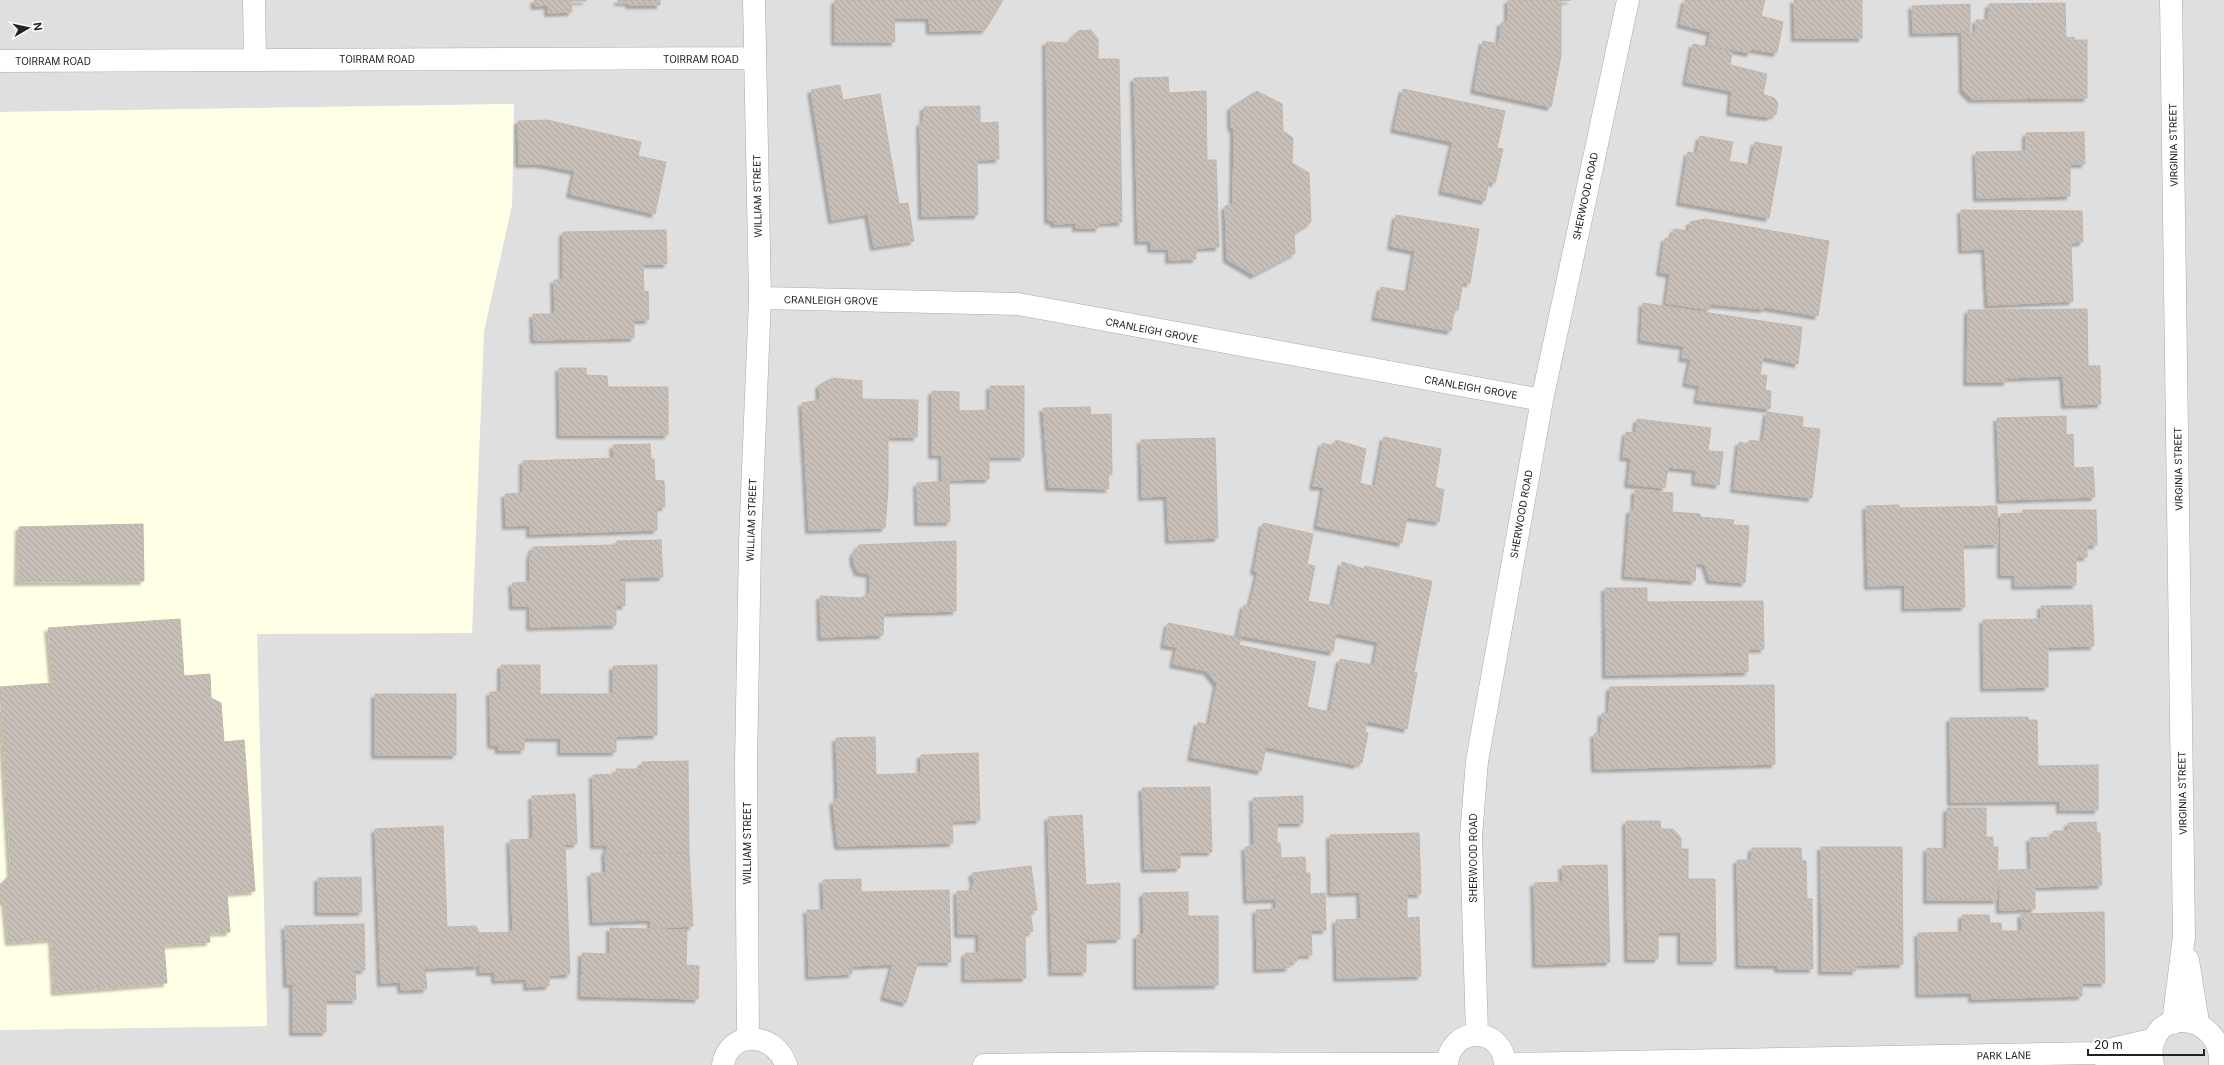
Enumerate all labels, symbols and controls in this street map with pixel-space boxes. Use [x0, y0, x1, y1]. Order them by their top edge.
north arrow [8, 8, 48, 48]
text: N [30, 21, 45, 32]
street label: TOIRRAM ROAD [339, 53, 415, 65]
street label: TOIRRAM ROAD [663, 53, 739, 65]
street label: TOIRRAM ROAD [15, 55, 91, 67]
street label: VIRGINIA STREET [2166, 103, 2180, 187]
street label: SHERWOOD ROAD [1570, 151, 1600, 241]
street label: WILLIAM STREET [750, 154, 764, 238]
street label: CRANLEIGH GROVE [784, 293, 878, 307]
street label: CRANLEIGH GROVE [1105, 315, 1199, 345]
street label: CRANLEIGH GROVE [1423, 373, 1519, 401]
street label: VIRGINIA STREET [2171, 427, 2185, 511]
street label: SHERWOOD ROAD [1507, 469, 1535, 559]
street label: WILLIAM STREET [744, 478, 758, 562]
street label: VIRGINIA STREET [2175, 751, 2189, 835]
street label: WILLIAM STREET [741, 801, 753, 885]
street label: SHERWOOD ROAD [1467, 813, 1479, 903]
scale bar [2088, 1031, 2204, 1057]
text: 20 m [2094, 1037, 2123, 1052]
street label: PARK LANE [1977, 1049, 2031, 1061]

